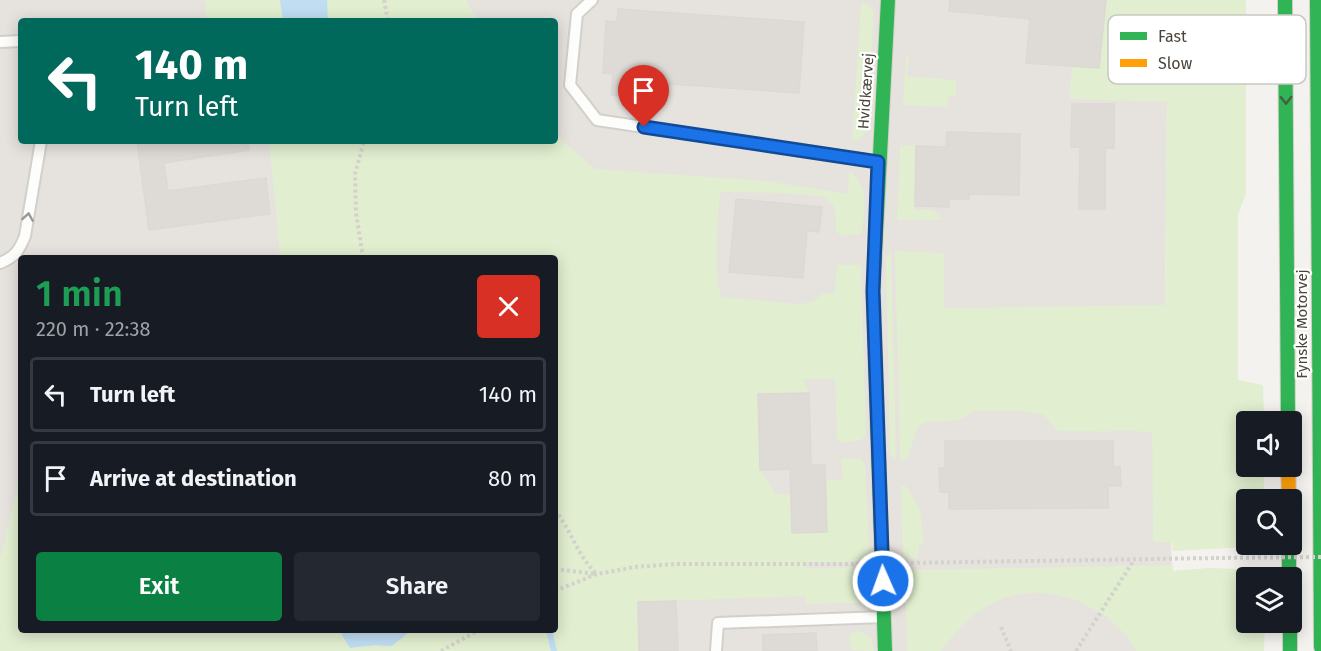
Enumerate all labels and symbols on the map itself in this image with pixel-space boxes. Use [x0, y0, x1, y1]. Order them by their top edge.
legend [1108, 15, 1306, 84]
text: Fast [1158, 27, 1187, 46]
street label: Hvidkærvej [854, 52, 878, 130]
text: Slow [1158, 54, 1193, 73]
pin [618, 65, 669, 127]
one-way arrow [1280, 96, 1292, 105]
one-way arrow [21, 212, 34, 222]
street label: Fynske Motorvej [1293, 269, 1311, 379]
position arrow [851, 549, 915, 613]

